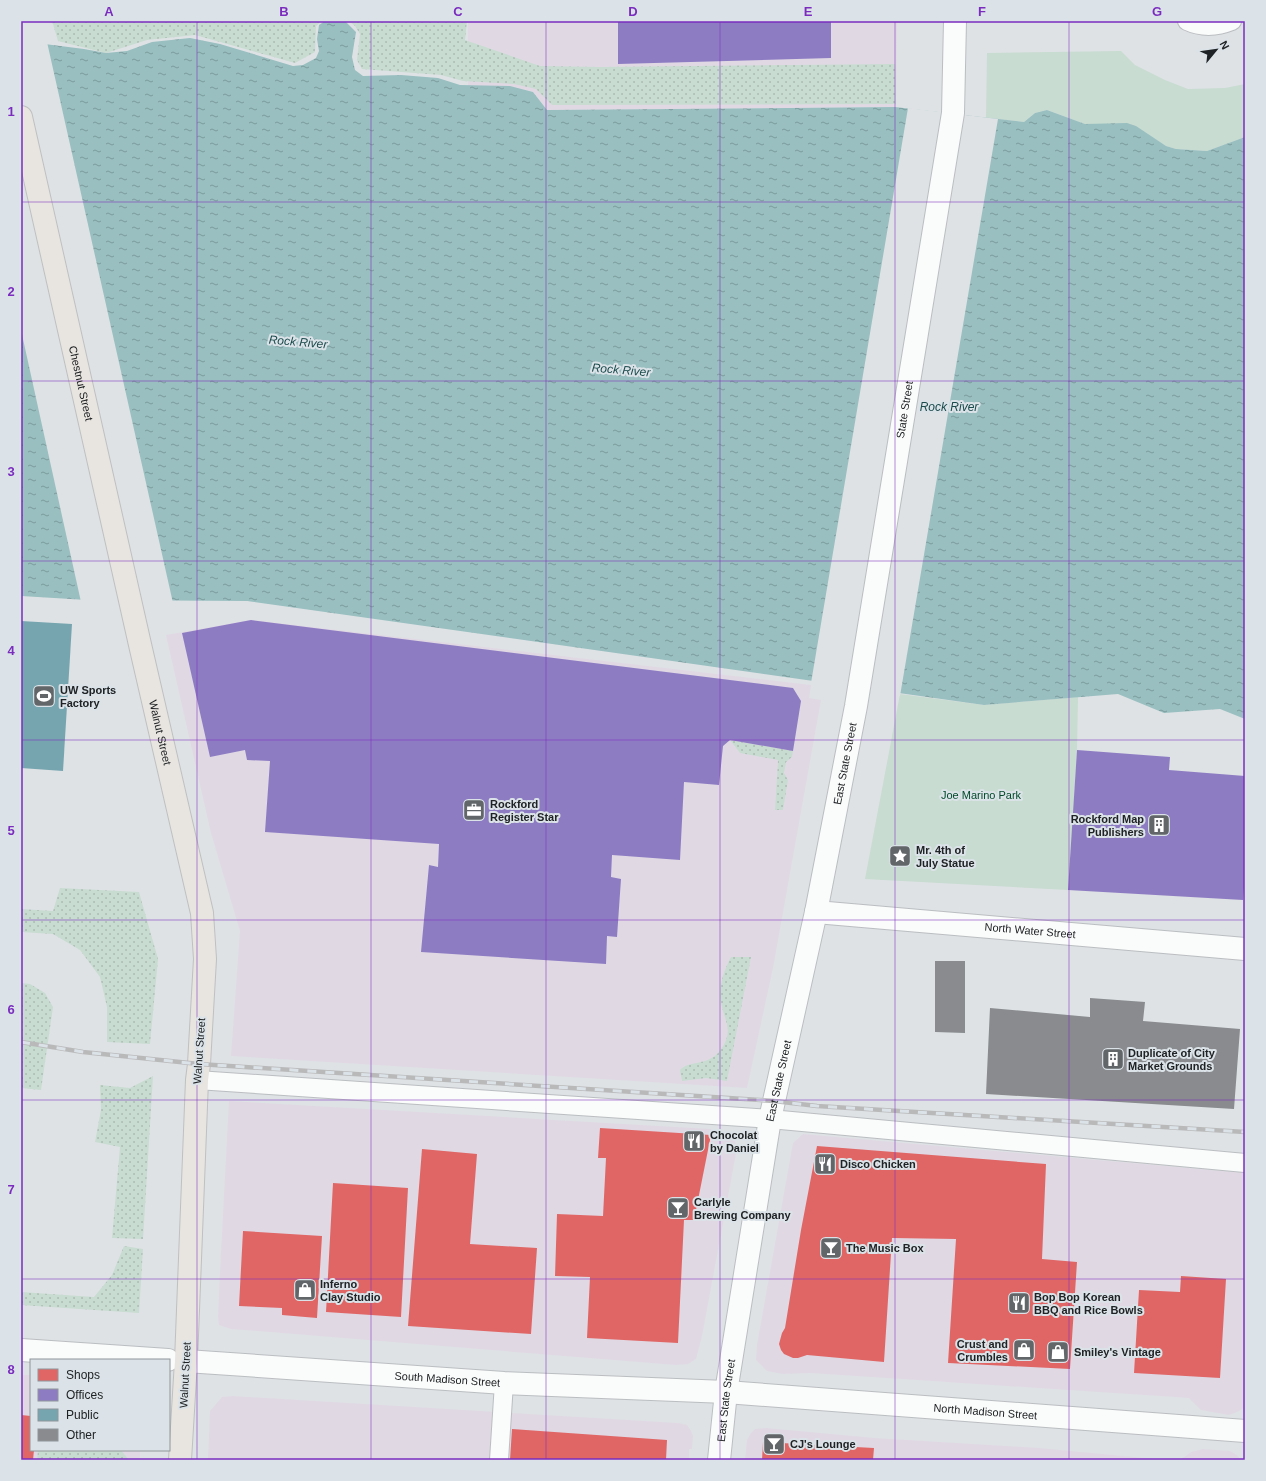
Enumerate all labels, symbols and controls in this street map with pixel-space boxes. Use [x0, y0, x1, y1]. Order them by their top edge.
text: A [104, 4, 114, 19]
text: B [279, 4, 289, 19]
text: C [453, 4, 463, 19]
text: D [628, 4, 638, 19]
text: E [804, 4, 813, 19]
text: F [978, 4, 986, 19]
text: G [1152, 4, 1162, 19]
north arrow [1196, 30, 1236, 70]
text: N [1218, 39, 1232, 52]
text: 1 [7, 104, 15, 119]
text: 2 [7, 284, 15, 299]
water label: Rock River [268, 332, 329, 352]
street label: Chestnut Street [67, 345, 95, 422]
water label: Rock River [591, 360, 652, 380]
street label: State Street [894, 380, 915, 439]
water label: Rock River [920, 400, 979, 414]
text: 3 [7, 464, 15, 479]
text: 4 [7, 643, 15, 658]
sports icon: UW Sports Factory [31, 683, 57, 709]
place label: UW Sports Factory [60, 684, 116, 709]
street label: Walnut Street [147, 699, 174, 766]
street label: East State Street [831, 722, 859, 806]
park label: Joe Marino Park [941, 789, 1022, 801]
office icon: Rockford Register Star [461, 797, 487, 823]
place label: Rockford Register Star [490, 798, 559, 823]
building icon: Rockford Map Publishers [1146, 812, 1172, 838]
place label: Rockford Map Publishers [1071, 813, 1144, 838]
text: 5 [7, 823, 15, 838]
place icon: Mr. 4th of July Statue [887, 843, 913, 869]
place label: Mr. 4th of July Statue [916, 844, 975, 869]
street label: North Water Street [984, 921, 1076, 940]
text: 6 [7, 1002, 15, 1017]
street label: Walnut Street [191, 1018, 207, 1084]
street label: East State Street [764, 1039, 793, 1123]
building icon: Duplicate of City Market Grounds [1100, 1046, 1126, 1072]
place label: Duplicate of City Market Grounds [1128, 1047, 1216, 1072]
restaurant icon: Chocolat by Daniel [681, 1128, 707, 1154]
place label: Chocolat by Daniel [710, 1129, 759, 1154]
restaurant icon: Disco Chicken [812, 1151, 838, 1177]
place label: Disco Chicken [840, 1158, 916, 1170]
text: 7 [7, 1182, 15, 1197]
bar icon: Carlyle Brewing Company [665, 1195, 691, 1221]
place label: Carlyle Brewing Company [694, 1196, 791, 1221]
bar icon: The Music Box [818, 1235, 844, 1261]
place label: The Music Box [846, 1242, 925, 1254]
shop icon: Inferno Clay Studio [292, 1277, 318, 1303]
place label: Inferno Clay Studio [320, 1278, 381, 1303]
restaurant icon: Bop Bop Korean BBQ and Rice Bowls [1006, 1290, 1032, 1316]
place label: Bop Bop Korean BBQ and Rice Bowls [1034, 1291, 1143, 1316]
shop icon: Crust and Crumbles [1011, 1337, 1037, 1363]
place label: Crust and Crumbles [957, 1338, 1008, 1363]
shop icon: Smiley's Vintage [1045, 1339, 1071, 1365]
street label: Walnut Street [177, 1342, 193, 1408]
place label: Smiley's Vintage [1074, 1346, 1161, 1358]
street label: East State Street [715, 1358, 737, 1442]
legend [30, 1359, 170, 1451]
text: 8 [7, 1362, 15, 1377]
text: Shops [66, 1368, 100, 1382]
street label: South Madison Street [394, 1369, 501, 1389]
text: Offices [66, 1388, 103, 1402]
street label: North Madison Street [933, 1402, 1038, 1421]
text: Public [66, 1408, 99, 1422]
text: Other [66, 1428, 96, 1442]
bar icon: CJ's Lounge [761, 1431, 787, 1457]
place label: CJ's Lounge [790, 1438, 856, 1450]

